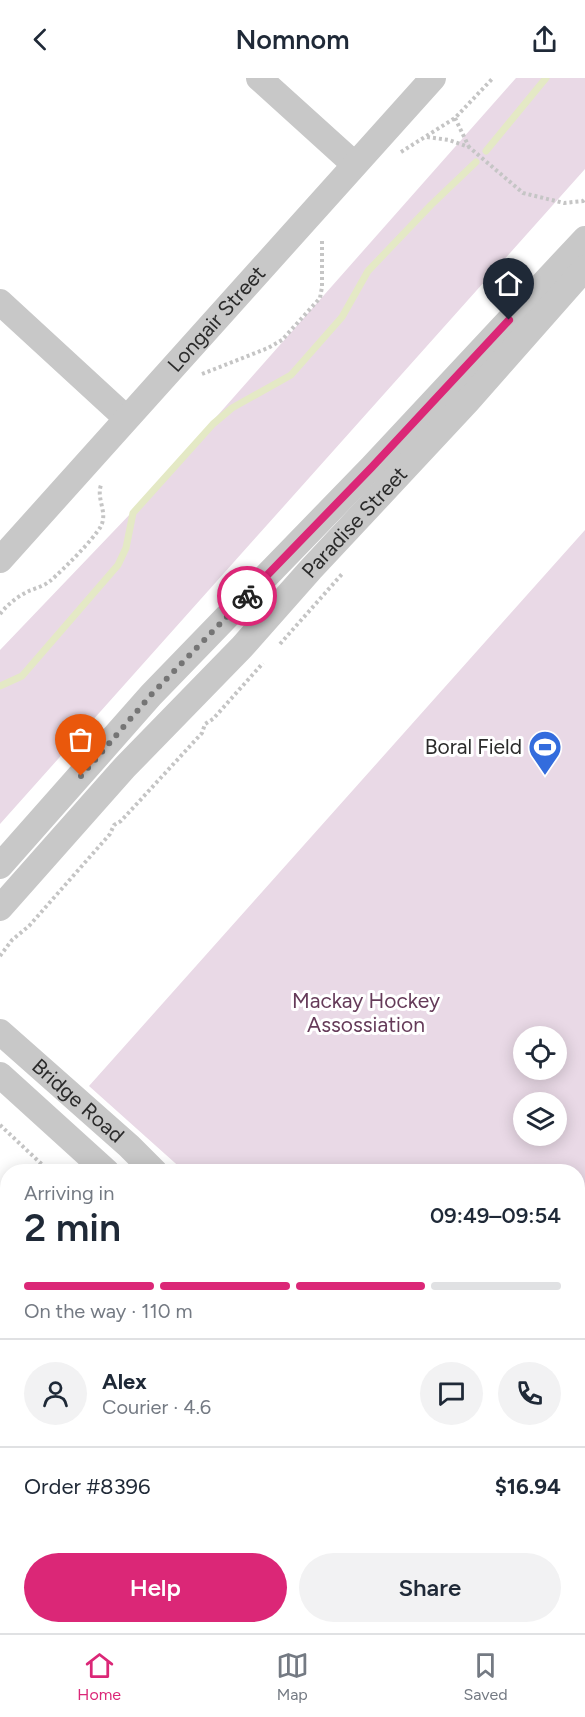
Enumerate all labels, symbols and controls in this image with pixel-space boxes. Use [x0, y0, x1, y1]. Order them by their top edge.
icon: back [24, 23, 57, 56]
text: Nomnom [235, 23, 350, 56]
icon: share [528, 23, 561, 56]
pin [483, 258, 534, 320]
street label: Longair Street [162, 260, 270, 377]
icon: home [492, 267, 525, 300]
street label: Paradise Street [296, 461, 412, 583]
courier [217, 566, 277, 626]
icon: bike [231, 580, 264, 613]
pin [55, 714, 106, 776]
icon: bag [64, 723, 97, 756]
sports icon: Boral Field [527, 729, 563, 776]
place label: Boral Field [425, 734, 522, 759]
park label: Mackay Hockey Assossiation [292, 988, 440, 1037]
map controls [513, 1026, 567, 1146]
button: locate [513, 1026, 567, 1080]
street label: Bridge Road [27, 1053, 129, 1148]
button: layers [513, 1092, 567, 1146]
text: Arriving in [24, 1181, 114, 1205]
text: 09:49–09:54 [430, 1202, 561, 1229]
text: 2 min [24, 1204, 121, 1251]
text: On the way · 110 m [24, 1299, 192, 1323]
button: person [24, 1362, 87, 1425]
button: chat [420, 1362, 483, 1425]
button: phone [498, 1362, 561, 1425]
text: Alex [102, 1368, 147, 1395]
text: Courier · 4.6 [102, 1395, 211, 1419]
text: Order #8396 [24, 1473, 151, 1500]
text: $16.94 [495, 1473, 561, 1500]
button: Help [24, 1553, 287, 1622]
button: Share [299, 1553, 561, 1622]
tab: Home [77, 1649, 121, 1704]
tab: Map [276, 1649, 309, 1704]
tab: Saved [463, 1649, 508, 1704]

